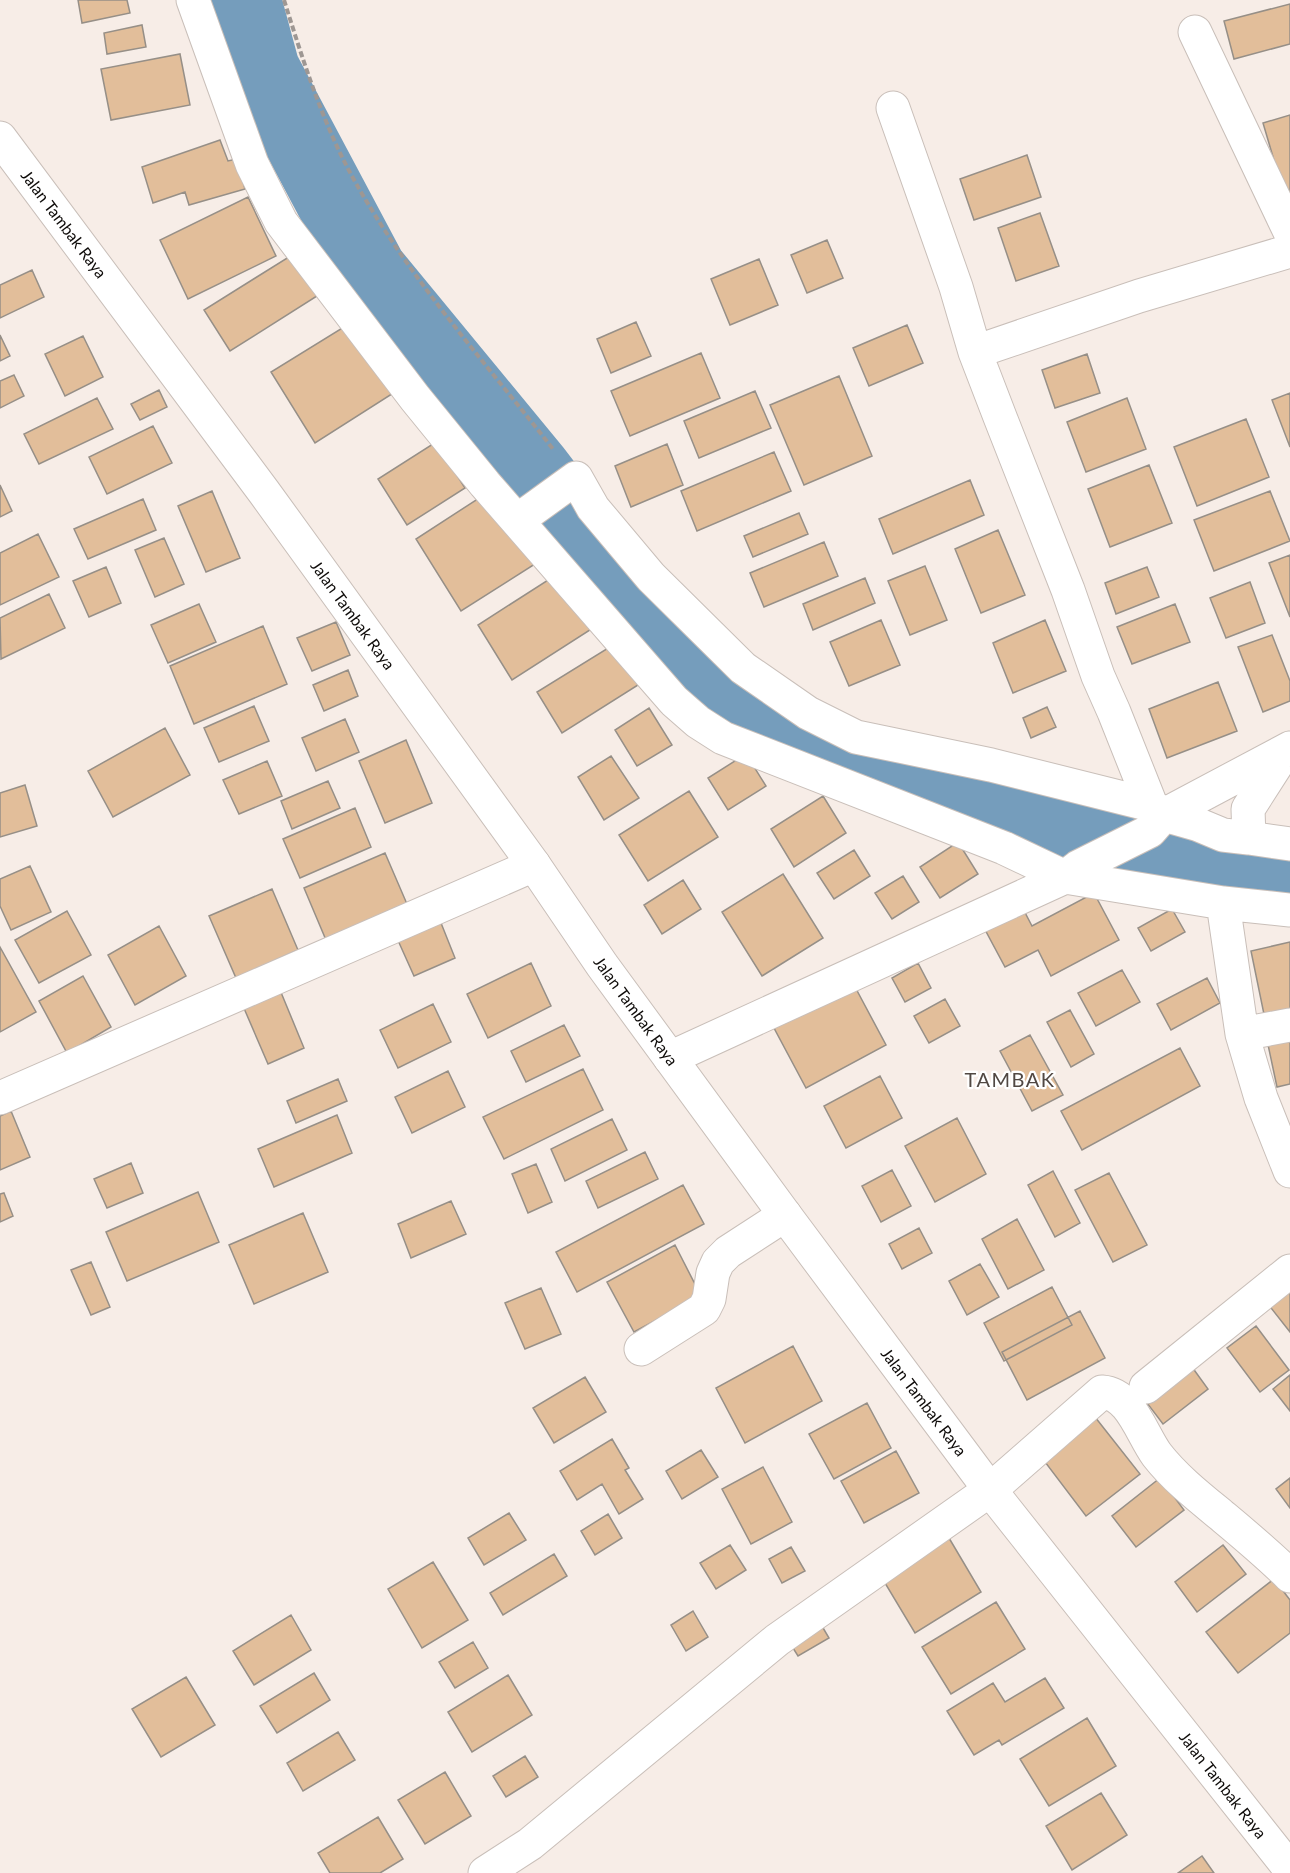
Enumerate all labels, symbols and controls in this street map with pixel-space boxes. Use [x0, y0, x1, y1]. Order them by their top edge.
street label: Jalan Tambak Raya [18, 166, 111, 281]
street label: Jalan Tambak Raya [307, 556, 399, 673]
street label: Jalan Tambak Raya [590, 952, 682, 1069]
district label: TAMBAK [964, 1067, 1056, 1091]
street label: Jalan Tambak Raya [878, 1344, 971, 1459]
street label: Jalan Tambak Raya [1176, 1728, 1271, 1842]

